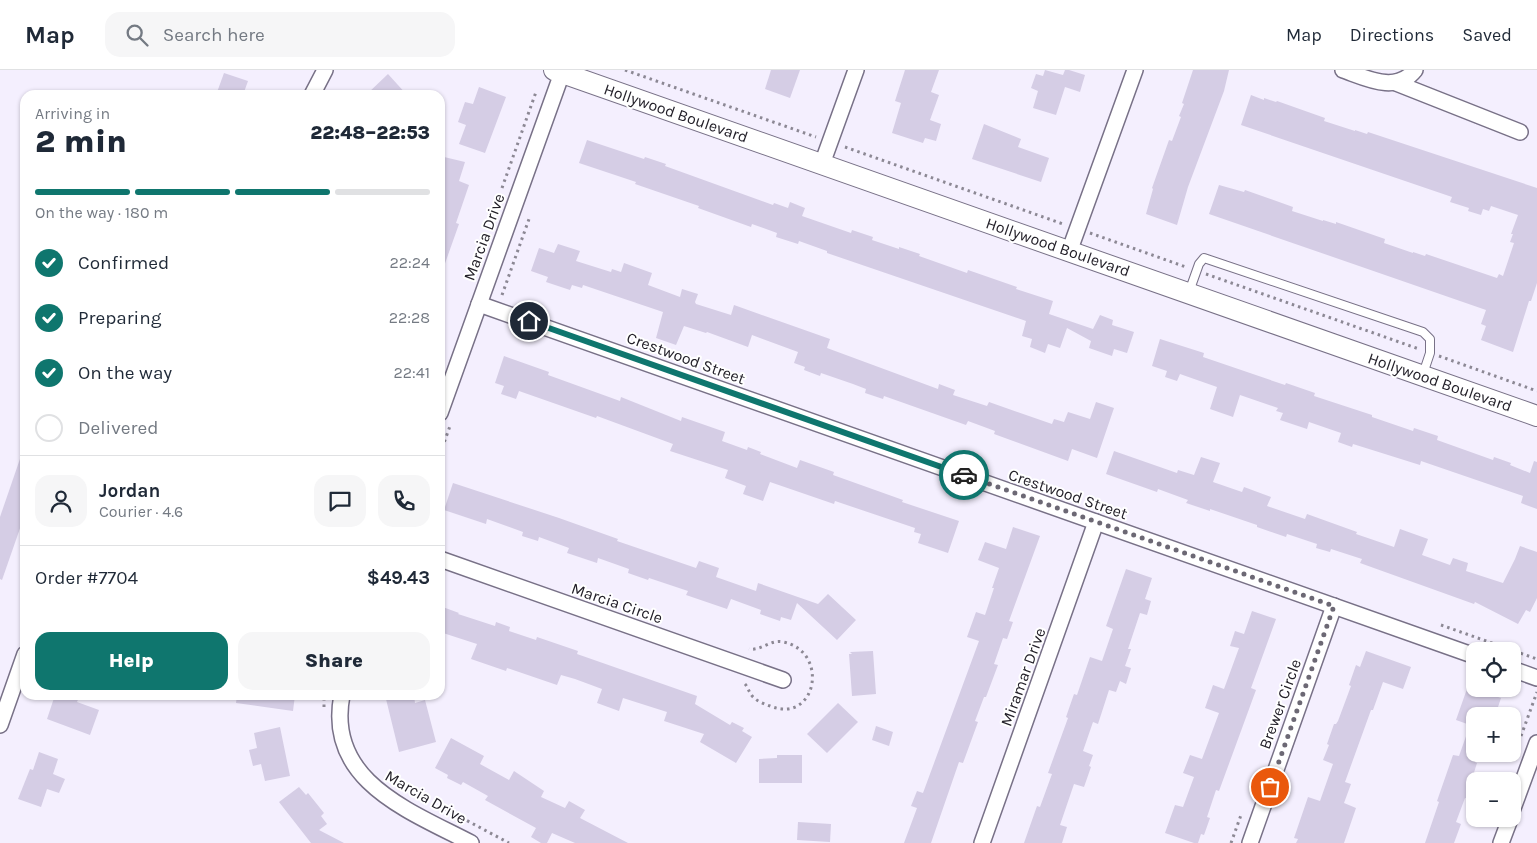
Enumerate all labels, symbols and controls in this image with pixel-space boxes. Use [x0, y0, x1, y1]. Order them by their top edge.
search box [105, 12, 455, 57]
text: Map [25, 21, 75, 49]
icon: search [123, 21, 151, 49]
text: Search here [163, 24, 265, 46]
text: Map [1286, 24, 1322, 46]
text: Directions [1350, 24, 1434, 46]
text: Saved [1462, 24, 1512, 46]
street label: Hollywood Boulevard [601, 79, 751, 147]
text: Arriving in [35, 104, 110, 123]
text: 22:48–22:53 [310, 122, 430, 144]
text: 2 min [35, 123, 127, 160]
street label: Marcia Drive [459, 191, 509, 283]
text: On the way · 180 m [35, 203, 168, 222]
street label: Hollywood Boulevard [983, 213, 1133, 281]
icon: check [35, 249, 63, 277]
text: Confirmed [78, 252, 169, 274]
text: 22:24 [390, 253, 430, 272]
pin [508, 300, 550, 342]
icon: check [35, 304, 63, 332]
text: Preparing [78, 307, 161, 329]
icon: home [515, 307, 543, 335]
text: 22:28 [389, 308, 430, 327]
street label: Crestwood Street [624, 328, 748, 388]
street label: Hollywood Boulevard [1365, 348, 1515, 416]
icon: check [35, 359, 63, 387]
text: On the way [78, 362, 172, 384]
text: 22:41 [394, 363, 430, 382]
text: Delivered [78, 417, 158, 439]
courier [939, 450, 989, 500]
icon: car [950, 461, 978, 489]
street label: Crestwood Street [1006, 465, 1130, 523]
button: person [35, 475, 87, 527]
button: chat [314, 475, 366, 527]
button: phone [378, 475, 430, 527]
text: Jordan [99, 480, 160, 502]
text: Courier · 4.6 [99, 502, 183, 521]
text: Order #7704 [35, 567, 138, 589]
text: $49.43 [367, 567, 430, 589]
street label: Marcia Circle [569, 579, 665, 627]
street label: Miramar Drive [996, 625, 1050, 729]
button: Help [35, 632, 228, 690]
button: Share [238, 632, 430, 690]
map controls [1466, 642, 1521, 827]
button: locate [1466, 642, 1521, 697]
street label: Brewer Circle [1255, 656, 1305, 752]
button: + [1466, 707, 1521, 762]
street label: Marcia Drive [382, 766, 470, 828]
pin [1249, 766, 1291, 808]
button: − [1466, 772, 1521, 827]
icon: bag [1256, 773, 1284, 801]

